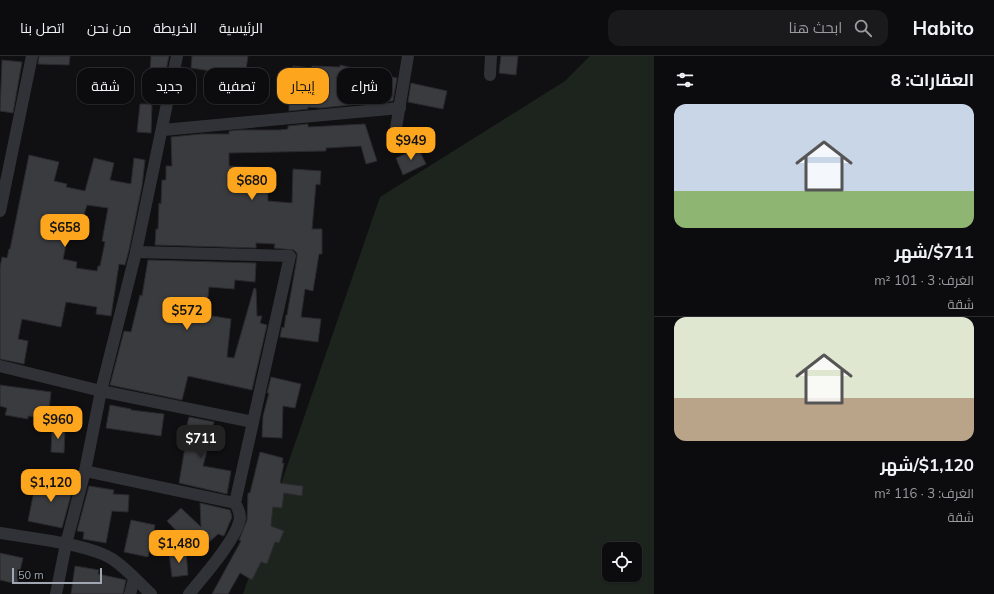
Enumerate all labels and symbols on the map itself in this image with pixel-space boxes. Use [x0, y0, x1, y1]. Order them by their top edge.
pin: $949 [387, 127, 435, 161]
pin: $680 [228, 167, 276, 201]
pin: $658 [41, 214, 89, 248]
pin: $572 [163, 297, 211, 331]
pin: $960 [34, 406, 82, 440]
pin: $711 [177, 425, 225, 459]
pin: $1,120 [18, 469, 84, 503]
pin: $1,480 [146, 530, 212, 564]
scale bar [12, 566, 102, 585]

